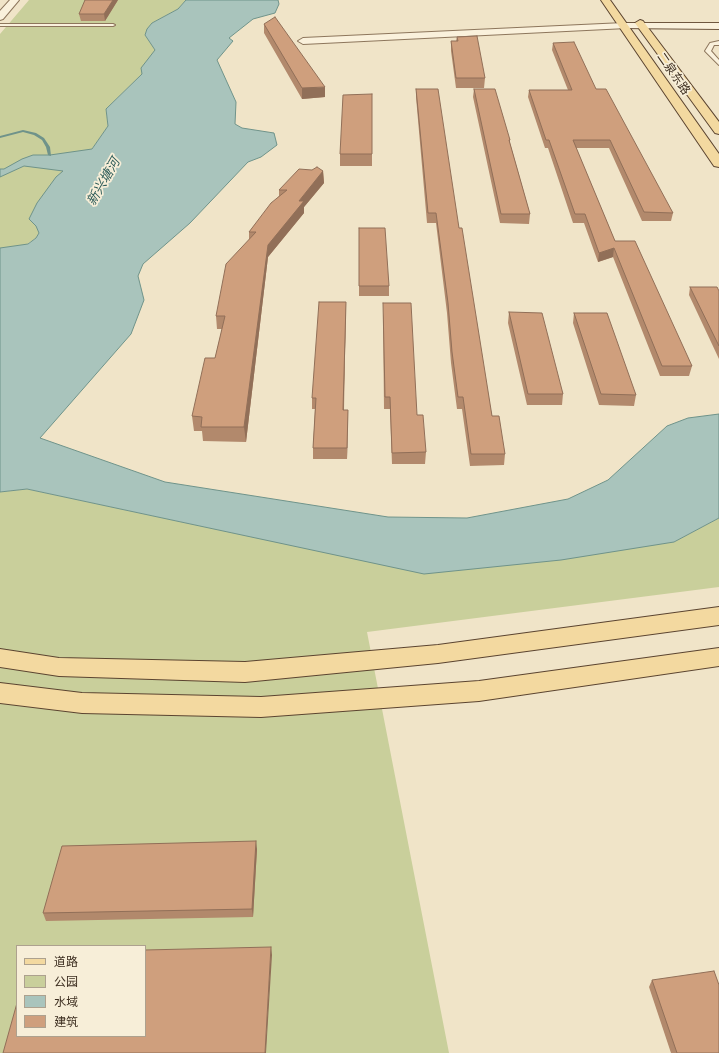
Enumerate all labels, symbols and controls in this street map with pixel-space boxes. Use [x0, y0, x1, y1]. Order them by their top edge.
street label: 二泉东路 [653, 50, 693, 98]
water label: 新兴塘河 [84, 156, 124, 208]
legend [16, 945, 146, 1037]
text: 道路 [54, 955, 78, 969]
text: 公园 [54, 975, 78, 989]
text: 水域 [54, 995, 78, 1009]
text: 建筑 [54, 1015, 78, 1029]

